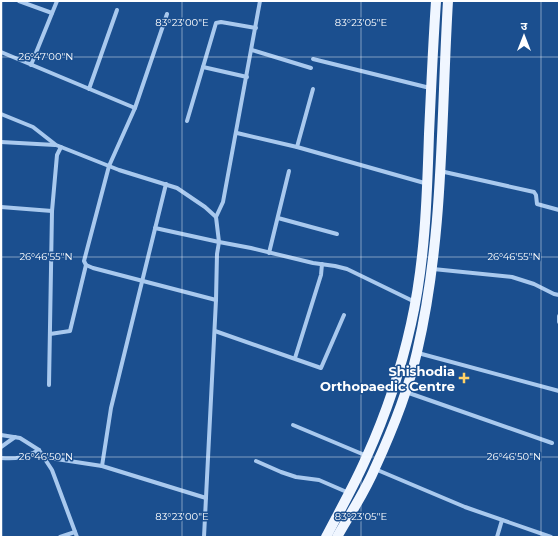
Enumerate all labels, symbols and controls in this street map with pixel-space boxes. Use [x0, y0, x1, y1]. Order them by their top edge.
text: 83°23'00"E [155, 16, 209, 29]
text: 83°23'05"E [335, 16, 387, 29]
north arrow [504, 16, 544, 56]
text: उ [521, 19, 528, 33]
text: 26°47'00"N [19, 50, 73, 63]
text: 26°46'55"N [19, 250, 73, 263]
text: 26°46'55"N [487, 250, 541, 263]
place label: Shishodia Orthopaedic Centre [320, 363, 455, 394]
marker: Shishodia Orthopaedic Centre [458, 372, 470, 384]
text: 26°46'50"N [19, 450, 73, 463]
text: 26°46'50"N [487, 450, 541, 463]
text: 83°23'00"E [155, 510, 209, 523]
text: 83°23'05"E [335, 510, 387, 523]

